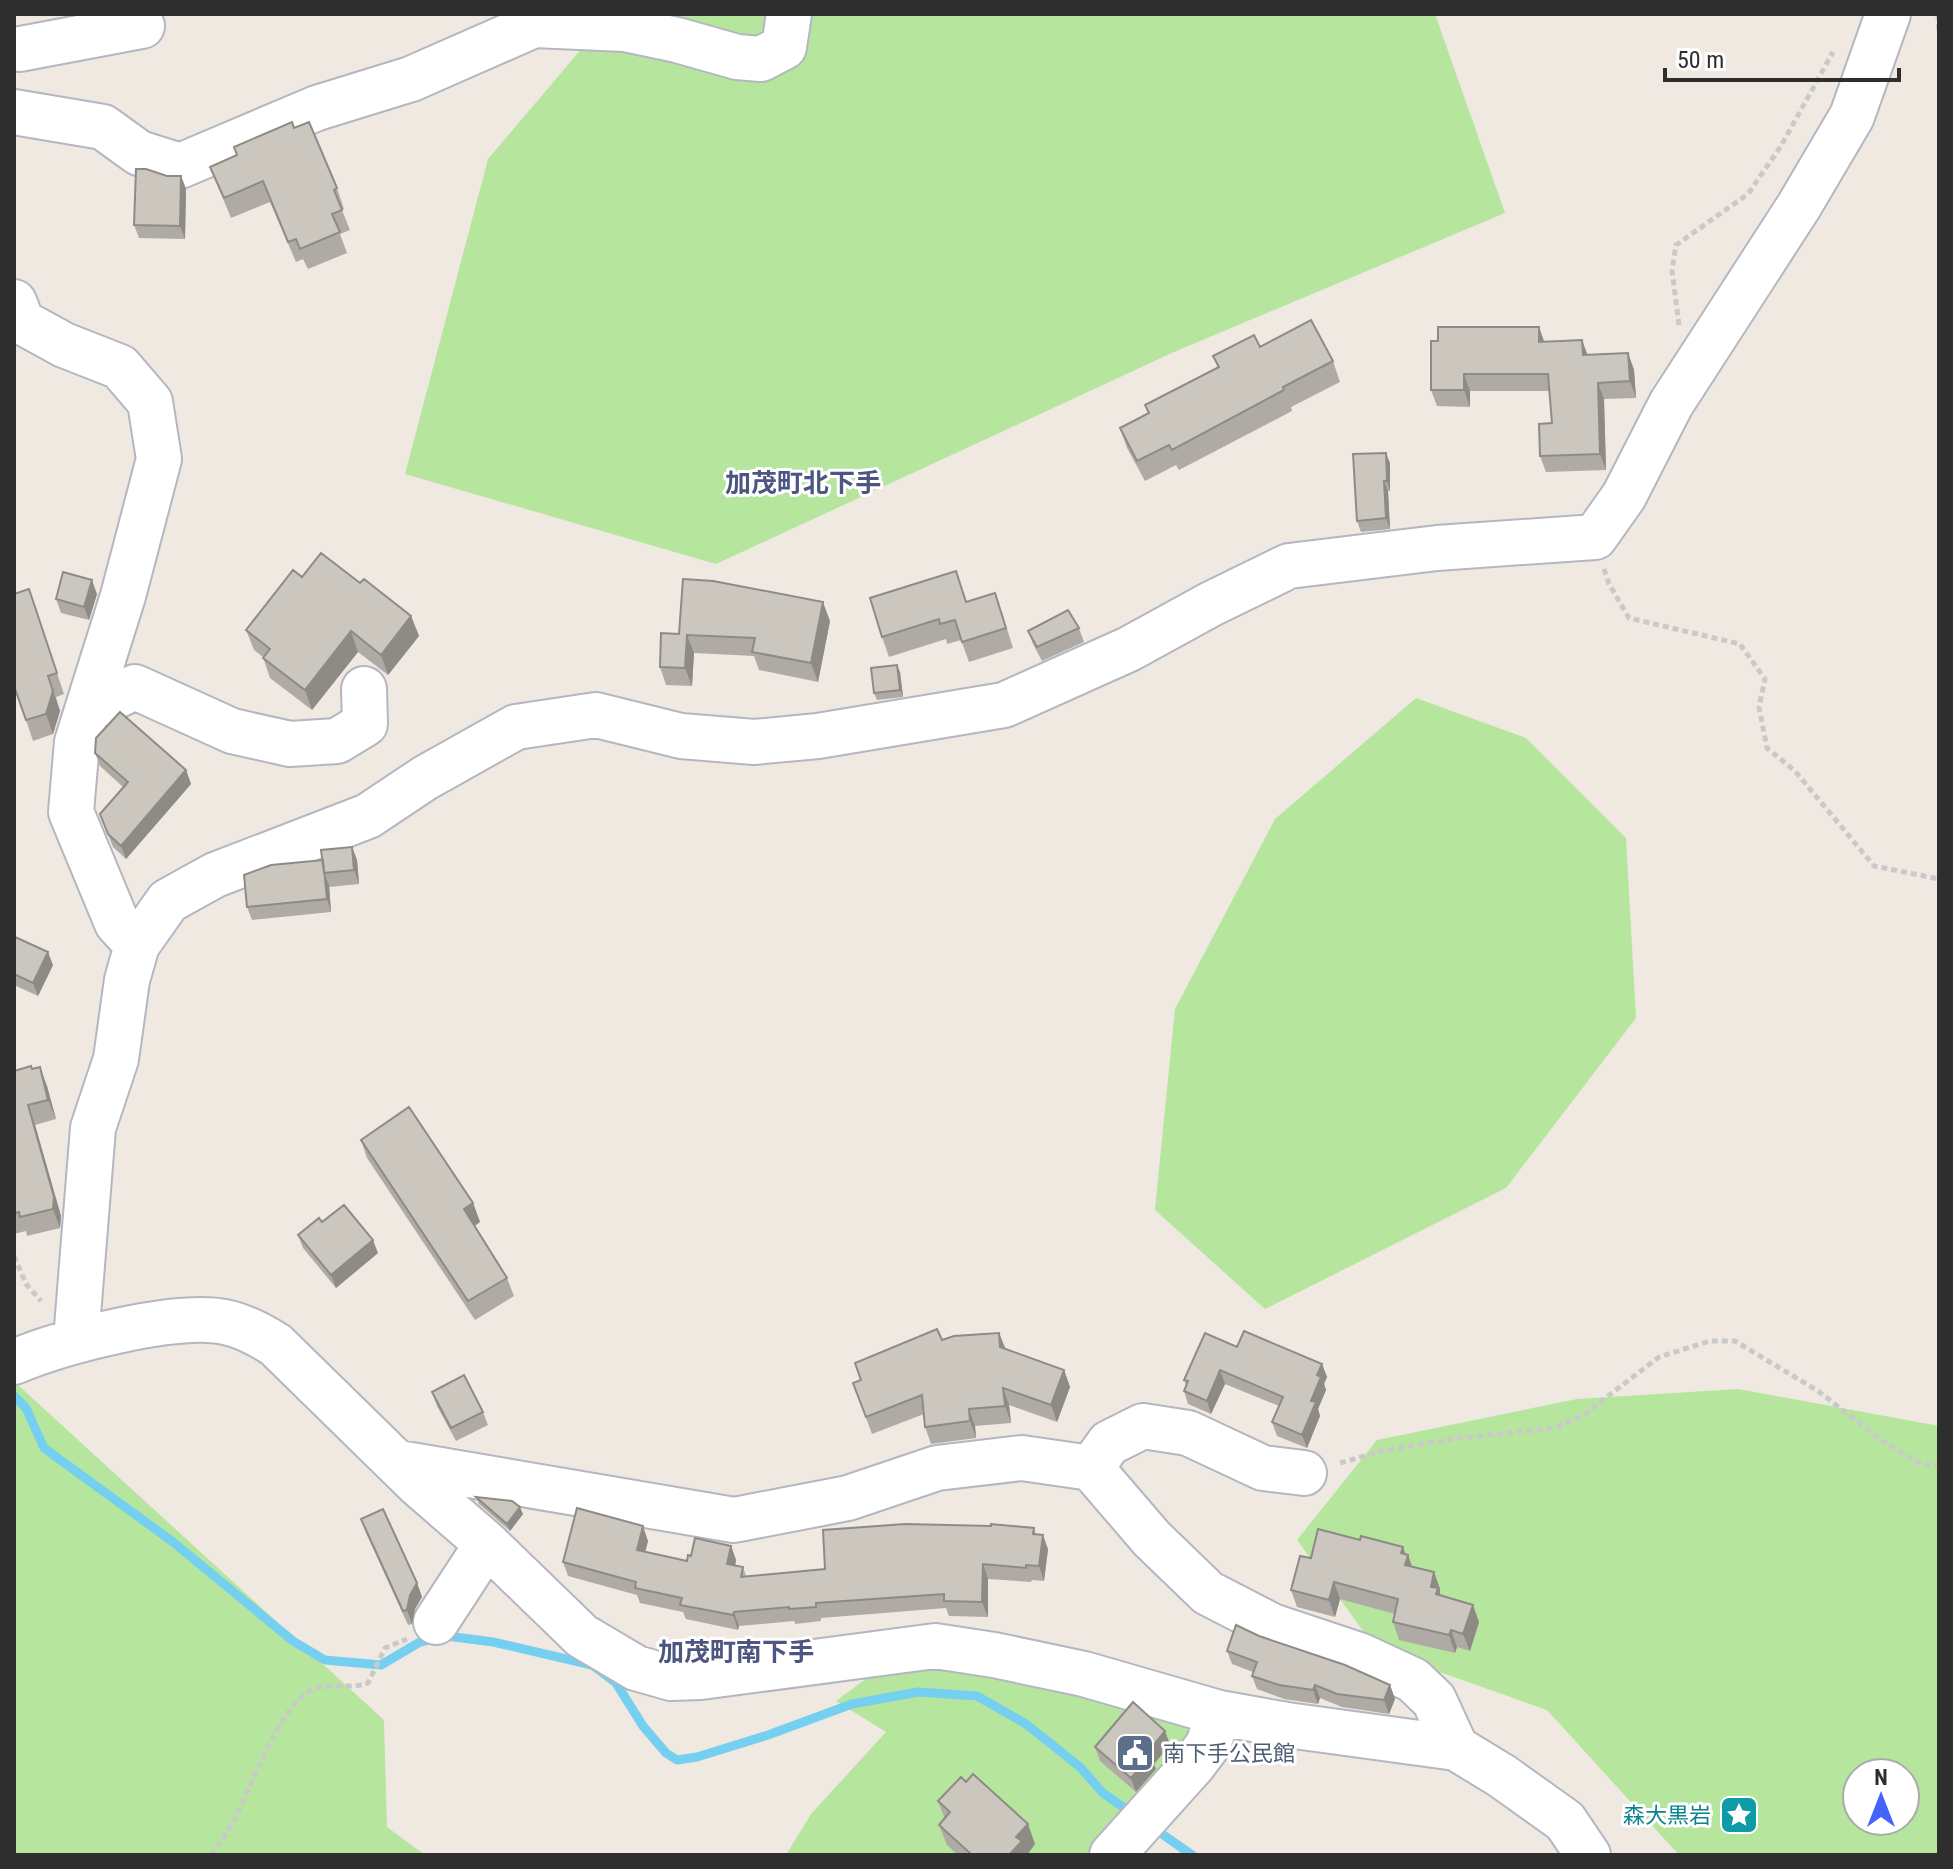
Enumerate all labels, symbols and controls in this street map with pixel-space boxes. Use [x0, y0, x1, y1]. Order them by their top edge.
scale bar [1665, 32, 1899, 82]
text: 50 m [1677, 46, 1724, 74]
district label: 加茂町北下手 [725, 468, 881, 498]
district label: 加茂町南下手 [658, 1637, 814, 1667]
public building icon: 南下手公民館 [1114, 1732, 1156, 1774]
place label: 南下手公民館 [1163, 1741, 1295, 1766]
north arrow [1841, 1757, 1921, 1837]
text: N [1874, 1765, 1888, 1790]
place icon: 森大黒岩 [1718, 1794, 1760, 1836]
place label: 森大黒岩 [1623, 1803, 1711, 1828]

